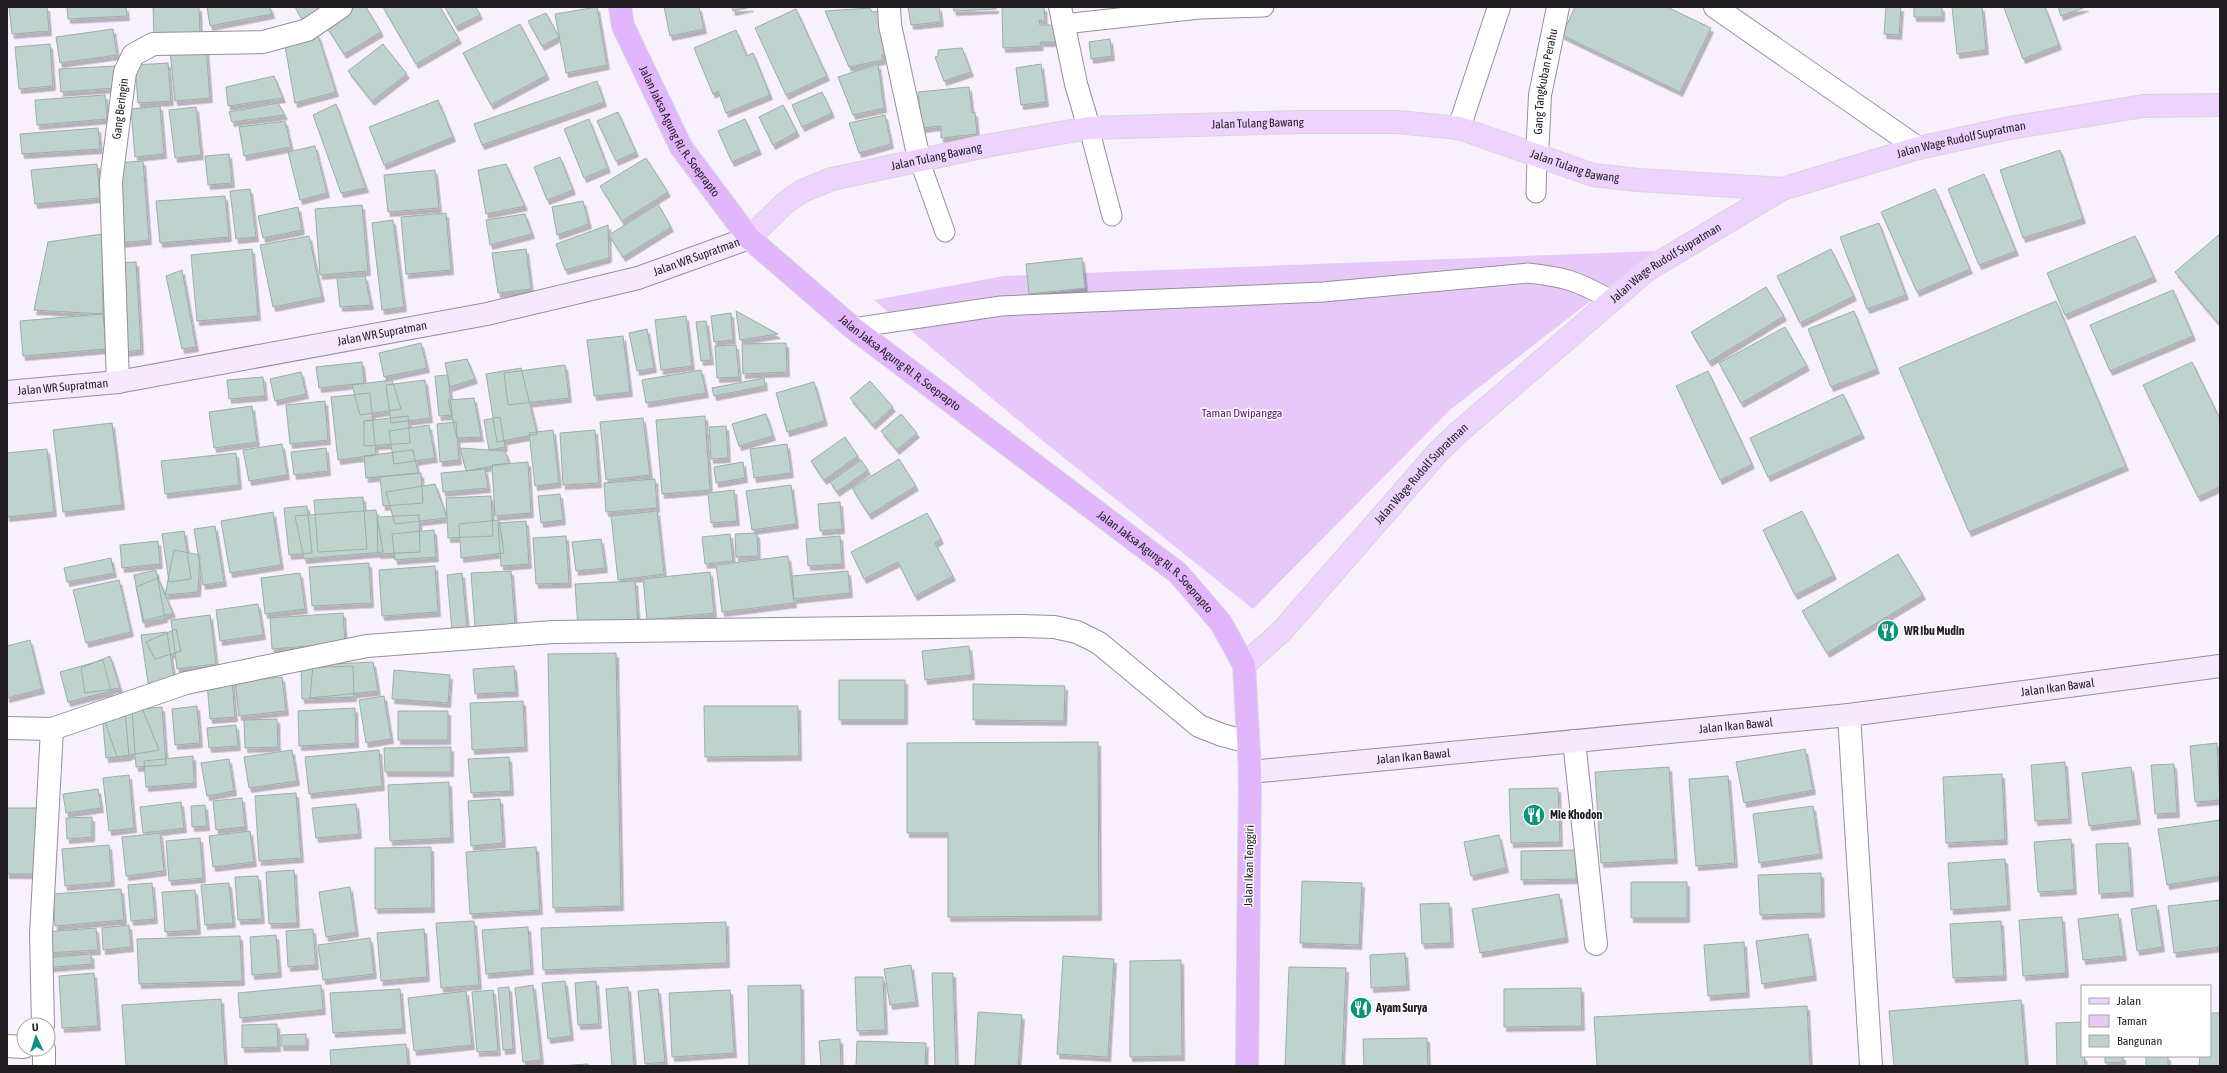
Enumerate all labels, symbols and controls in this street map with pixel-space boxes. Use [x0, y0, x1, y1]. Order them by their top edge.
street label: Gang Tangkuban Perahu [1531, 27, 1560, 135]
street label: Jalan Jaksa Agung RI. R. Soeprapto [636, 64, 723, 200]
street label: Gang Beringin [109, 77, 131, 140]
street label: Jalan Tulang Bawang [1211, 115, 1305, 132]
street label: Jalan Wage Rudolf Supratman [1895, 119, 2027, 161]
street label: Jalan Tulang Bawang [890, 140, 984, 173]
street label: Jalan Tulang Bawang [1528, 147, 1621, 185]
street label: Jalan Wage Rudolf Supratman [1607, 220, 1724, 306]
street label: Jalan WR Supratman [651, 235, 742, 279]
street label: Jalan Jaksa Agung RI. R. Soeprapto [836, 312, 964, 414]
street label: Jalan WR Supratman [336, 318, 428, 348]
street label: Jalan WR Supratman [17, 376, 109, 398]
park label: Taman Dwipangga [1202, 406, 1282, 420]
street label: Jalan Wage Rudolf Supratman [1371, 420, 1471, 527]
street label: Jalan Jaksa Agung RI. R. Soeprapto [1094, 508, 1216, 616]
restaurant icon: WR Ibu Mudin [1875, 618, 1901, 644]
place label: WR Ibu Mudin [1903, 624, 1965, 638]
street label: Jalan Ikan Bawal [2020, 676, 2096, 699]
street label: Jalan Ikan Bawal [1698, 715, 1774, 736]
street label: Jalan Ikan Bawal [1376, 746, 1452, 767]
restaurant icon: Mie Khodon [1521, 802, 1547, 828]
place label: Mie Khodon [1550, 808, 1603, 822]
street label: Jalan Ikan Tenggiri [1241, 825, 1257, 907]
legend [2081, 985, 2211, 1057]
text: Jalan [2117, 994, 2141, 1008]
restaurant icon: Ayam Surya [1348, 995, 1374, 1021]
place label: Ayam Surya [1375, 1001, 1428, 1015]
text: Taman [2117, 1014, 2147, 1028]
north arrow [16, 1017, 56, 1057]
text: U [32, 1021, 39, 1033]
text: Bangunan [2117, 1034, 2162, 1048]

